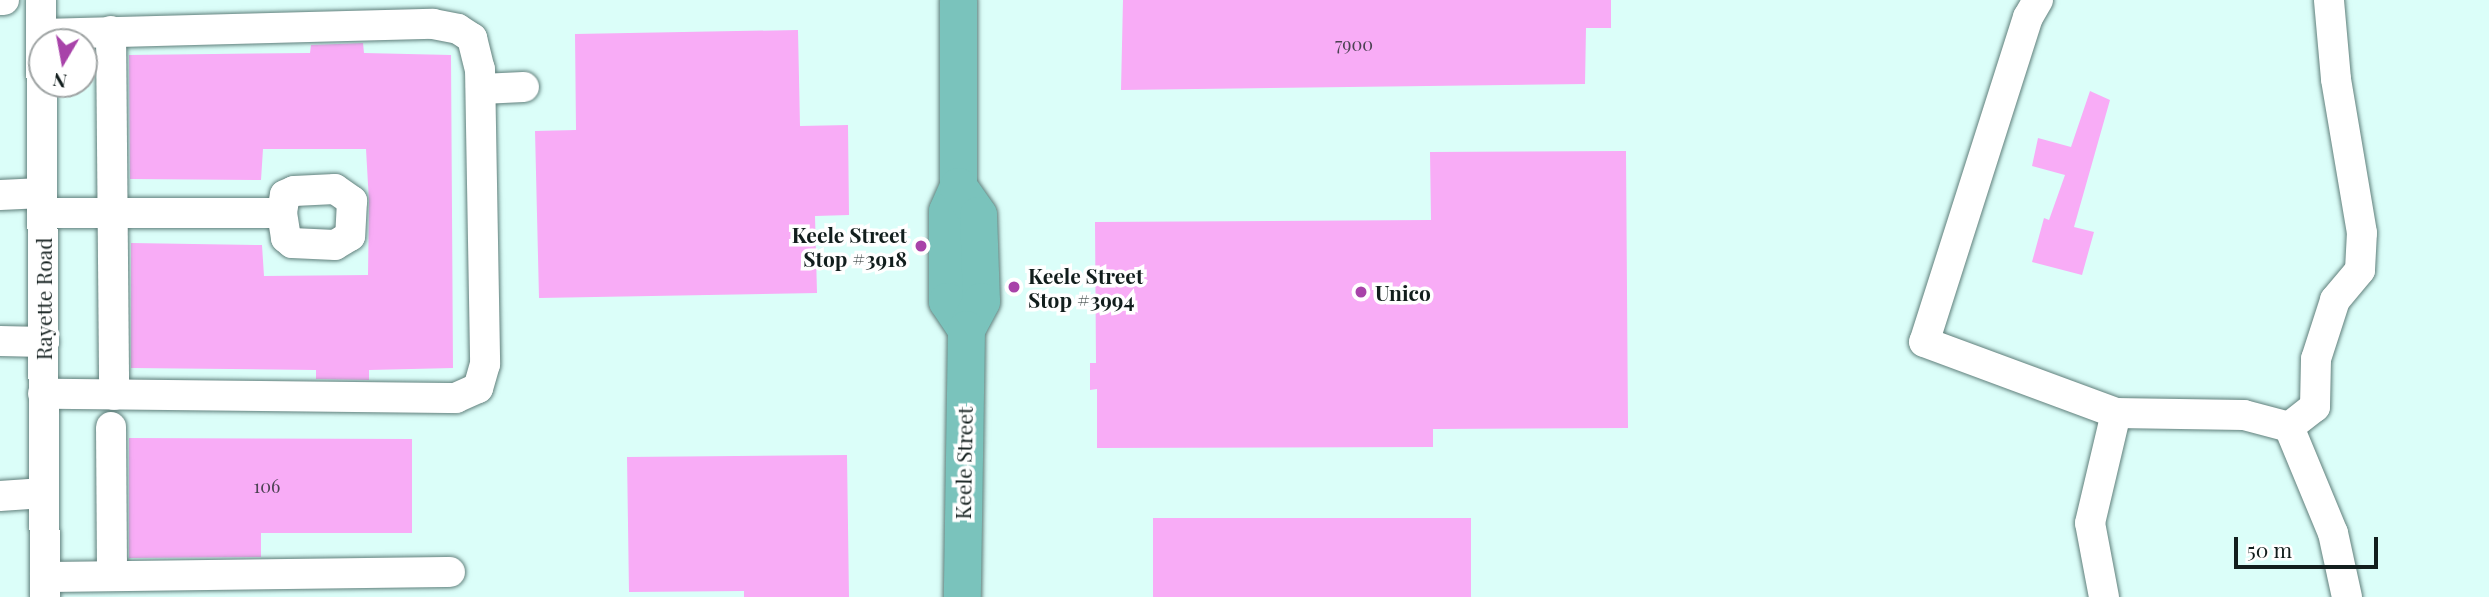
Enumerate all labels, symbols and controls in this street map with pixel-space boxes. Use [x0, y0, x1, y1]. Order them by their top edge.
north arrow [28, 28, 98, 98]
house number: 7900 [1335, 33, 1373, 55]
text: N [51, 68, 69, 96]
place label: Keele Street Stop #3918 [792, 221, 907, 271]
street label: Rayette Road [30, 238, 56, 360]
marker: Keele Street Stop #3918 [913, 238, 929, 254]
place label: Keele Street Stop #3994 [1028, 262, 1143, 312]
marker: Keele Street Stop #3994 [1006, 279, 1022, 295]
place label: Unico [1375, 279, 1431, 305]
marker: Unico [1353, 284, 1369, 300]
street label: Keele Street [949, 406, 977, 520]
house number: 106 [254, 475, 280, 497]
scale bar [2237, 524, 2380, 568]
text: 50 m [2247, 535, 2292, 563]

